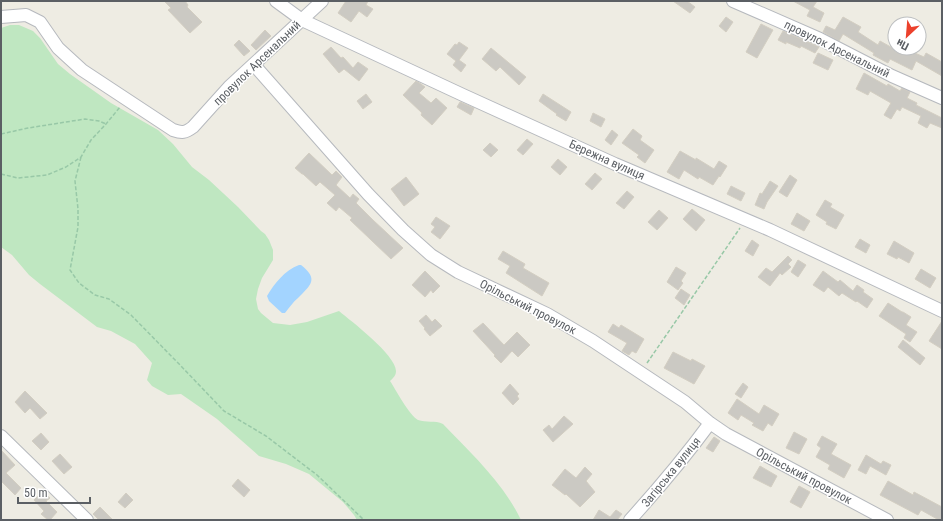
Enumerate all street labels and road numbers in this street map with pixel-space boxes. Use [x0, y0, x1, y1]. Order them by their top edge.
street label: провулок Арсенальний [782, 17, 892, 81]
street label: провулок Арсенальний [211, 18, 303, 108]
street label: Бережна вулиця [567, 137, 647, 183]
street label: Орільський провулок [477, 277, 579, 338]
street label: Загірська вулиця [639, 434, 703, 510]
street label: Орільський провулок [754, 445, 854, 507]

